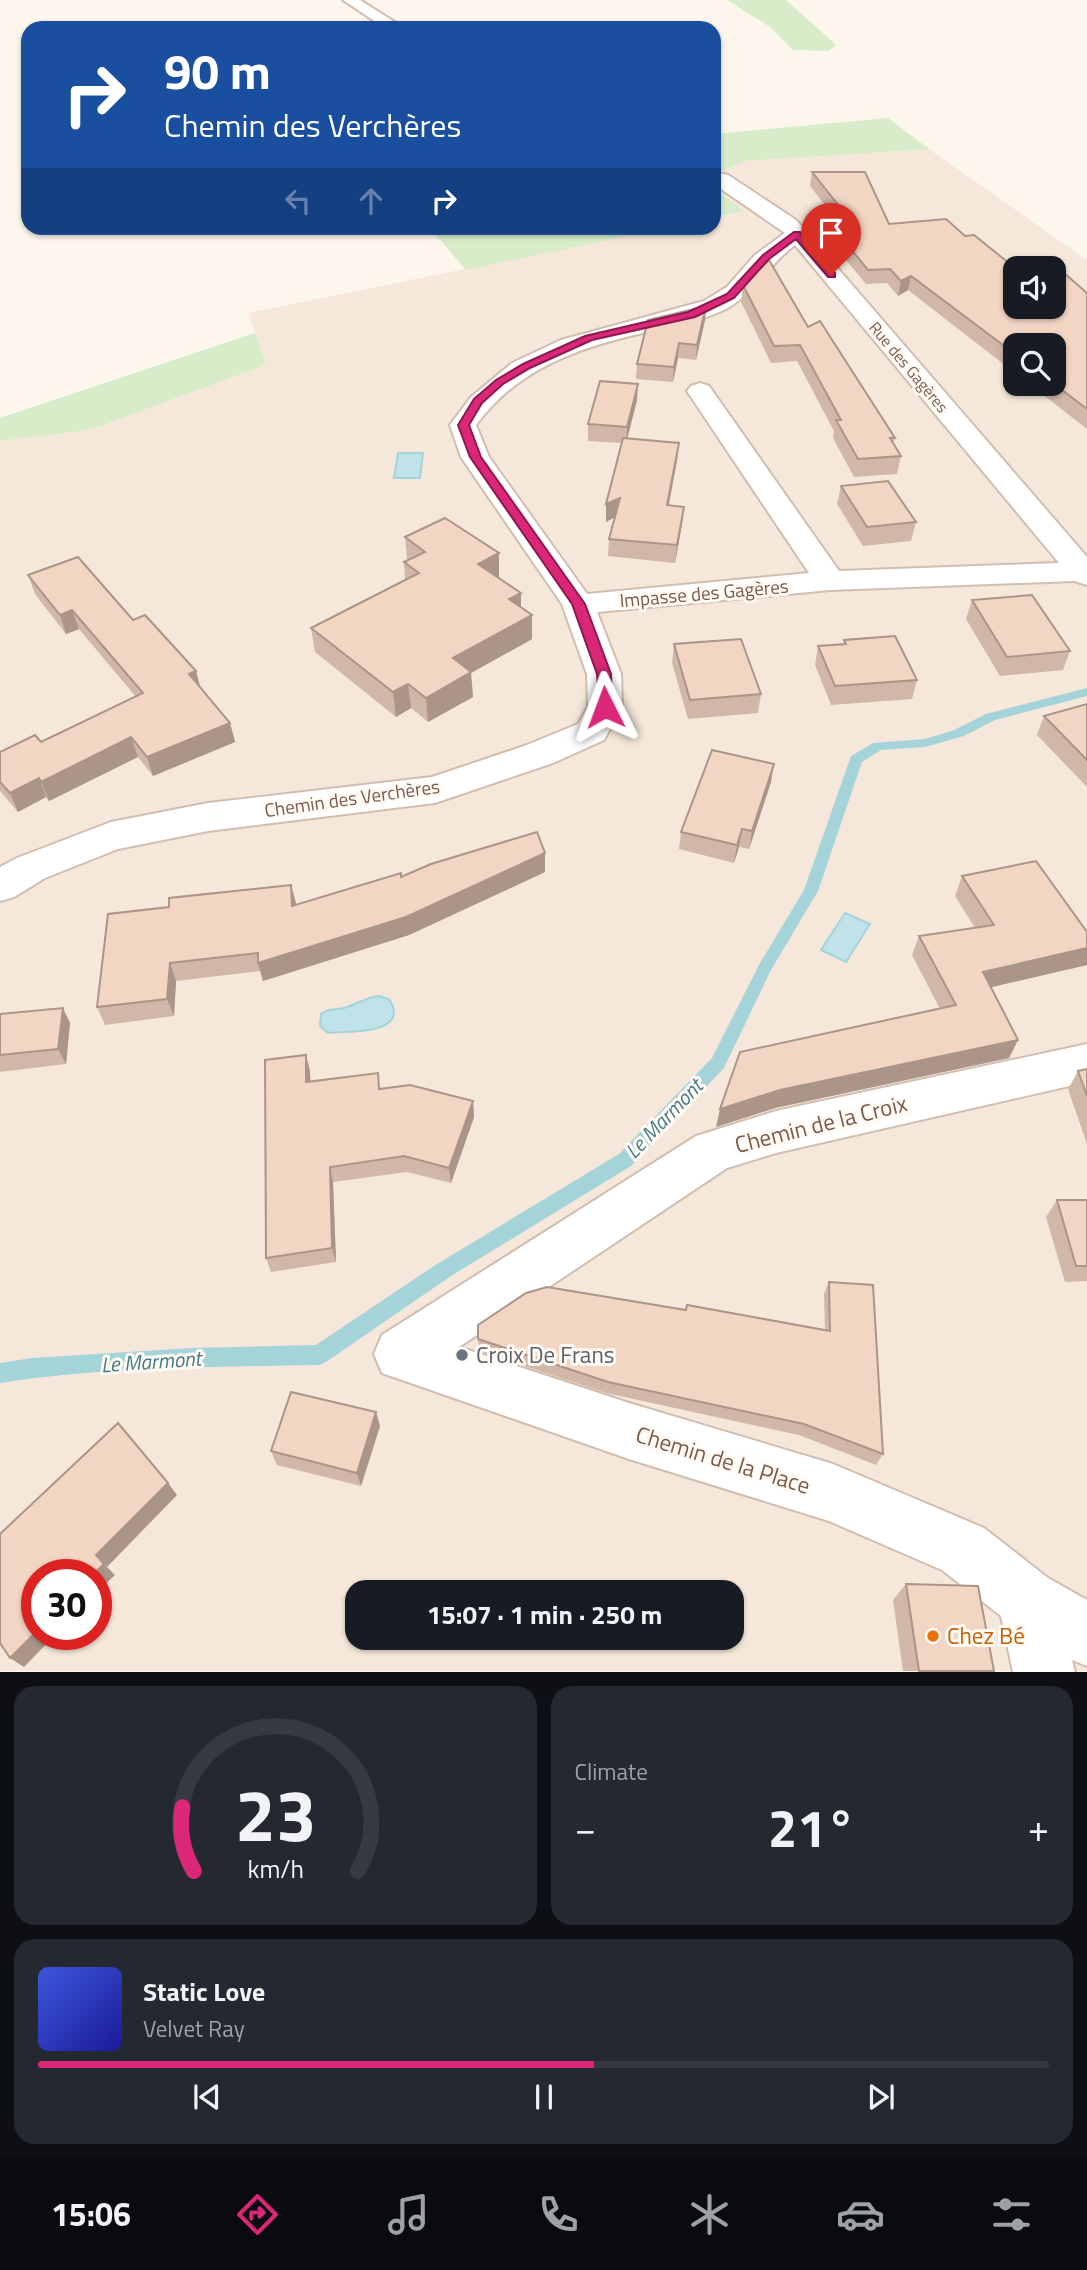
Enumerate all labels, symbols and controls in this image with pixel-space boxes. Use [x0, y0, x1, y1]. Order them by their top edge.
text: 90 m [164, 33, 271, 108]
icon: right [49, 49, 140, 140]
text: Chemin des Verchères [164, 101, 461, 149]
icon: left [279, 182, 317, 220]
icon: ahead [352, 182, 390, 220]
icon: right [425, 182, 463, 220]
pin [801, 203, 861, 275]
icon: arrive [812, 214, 850, 252]
map controls [1003, 256, 1066, 396]
button: sound [1003, 256, 1066, 319]
street label: Rue des Gagères [864, 316, 954, 418]
button: search [1003, 333, 1066, 396]
street label: Impasse des Gagères [618, 571, 790, 614]
position arrow [568, 670, 642, 744]
street label: Chemin des Verchères [262, 771, 442, 824]
water label: Le Marmont [617, 1069, 711, 1165]
street label: Chemin de la Croix [731, 1085, 911, 1162]
place label: Croix De Frans [476, 1337, 614, 1372]
water label: Le Marmont [100, 1341, 204, 1380]
marker: Croix De Frans [454, 1347, 470, 1363]
street label: Chemin de la Place [632, 1416, 815, 1503]
speed limit sign: 30 [21, 1559, 112, 1650]
text: 15:07 · 1 min · 250 m [427, 1595, 662, 1634]
place label: Chez Bé [947, 1618, 1025, 1653]
marker: Chez Bé [925, 1628, 941, 1644]
text: Climate [575, 1754, 648, 1789]
text: 23 [234, 1760, 316, 1870]
text: 21° [768, 1788, 855, 1867]
text: − [575, 1799, 596, 1857]
text: + [1028, 1799, 1049, 1857]
text: km/h [247, 1850, 304, 1888]
text: Static Love [143, 1972, 265, 2011]
text: Velvet Ray [143, 2011, 245, 2046]
icon: previous [188, 2078, 226, 2116]
icon: pause [525, 2078, 563, 2116]
icon: next [862, 2078, 900, 2116]
text: 15:06 [51, 2190, 131, 2238]
icon: directions [233, 2190, 282, 2239]
icon: music [384, 2190, 433, 2239]
icon: phone [534, 2190, 583, 2239]
icon: climate [685, 2190, 734, 2239]
icon: car [836, 2190, 885, 2239]
icon: filters [987, 2190, 1036, 2239]

